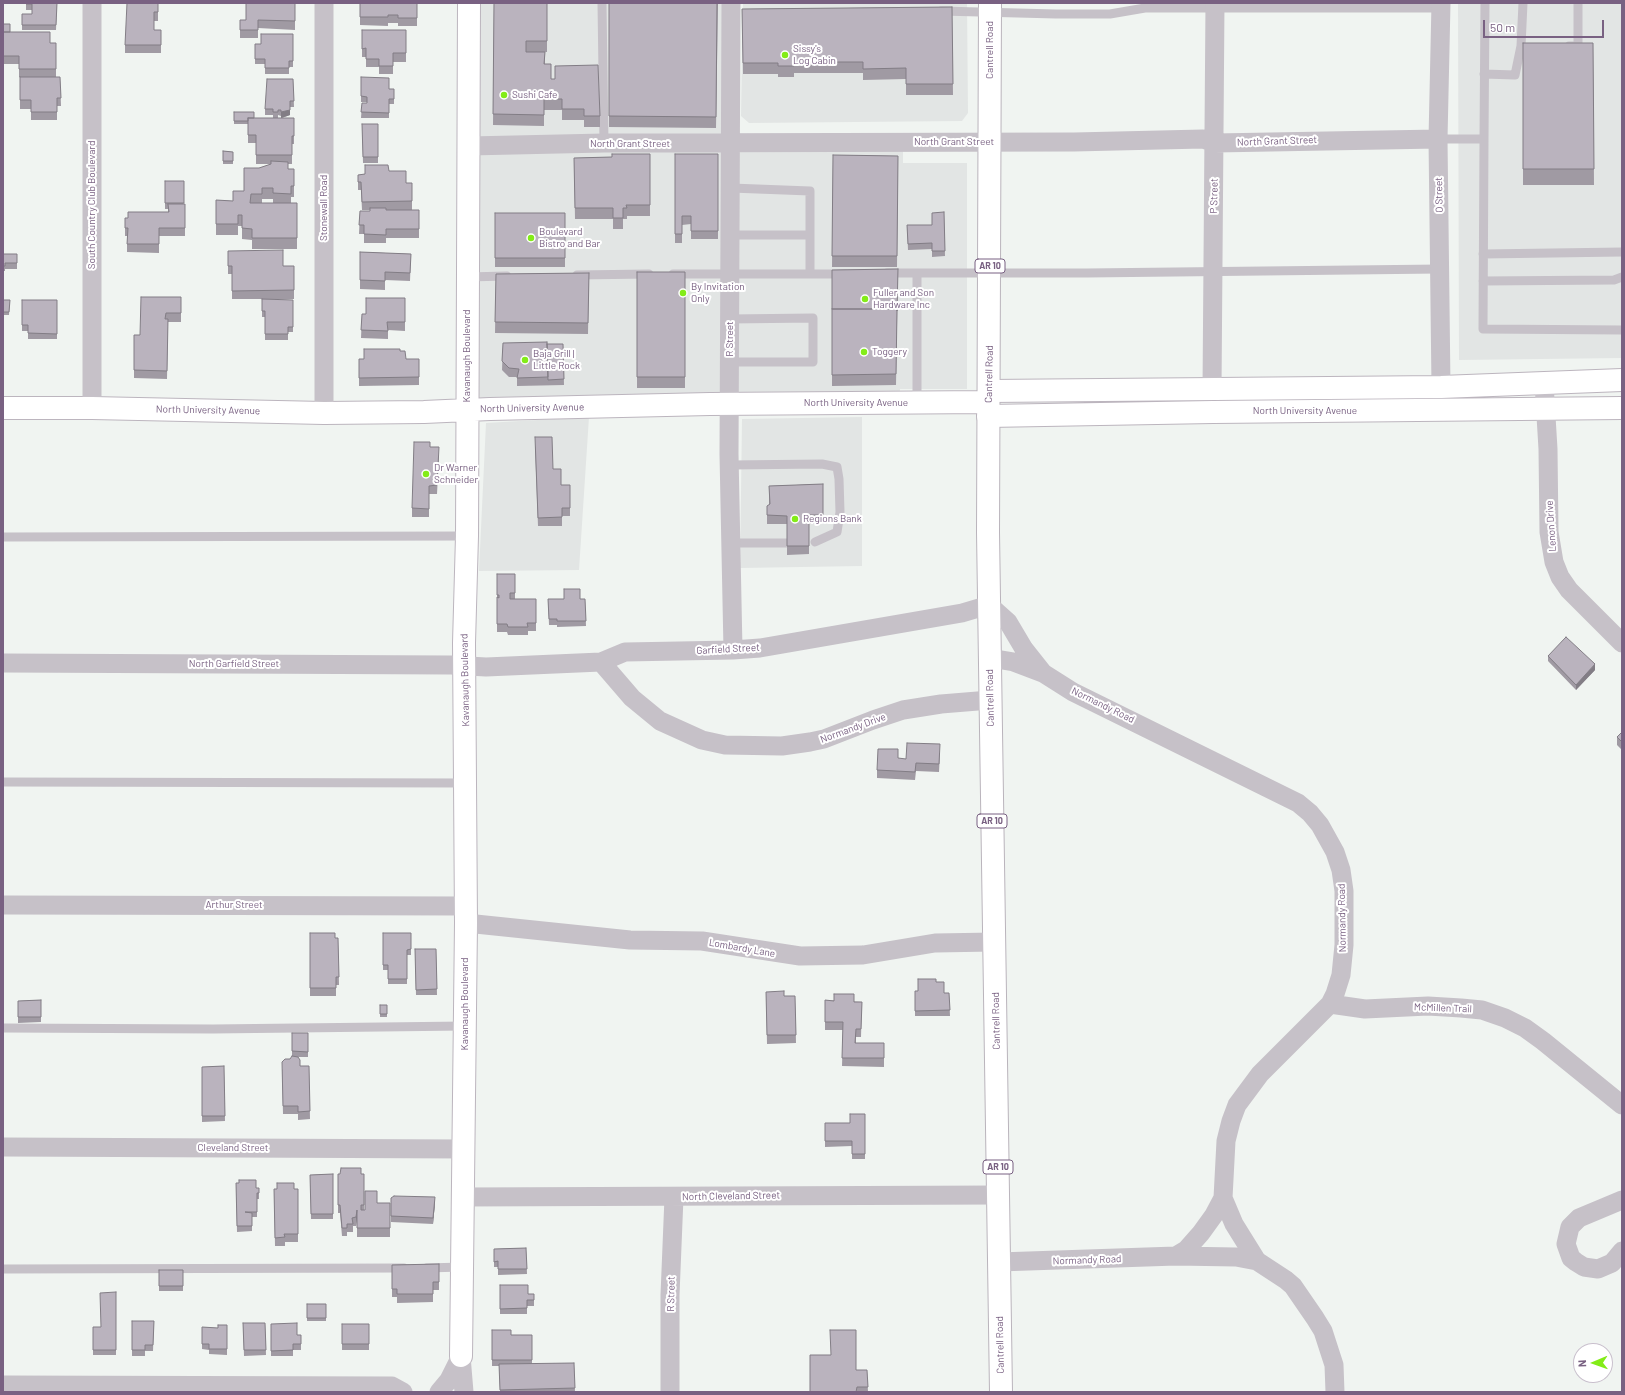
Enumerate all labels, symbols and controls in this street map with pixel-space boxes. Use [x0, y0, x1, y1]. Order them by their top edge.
scale bar [1485, 12, 1606, 38]
text: 50 m [1490, 20, 1515, 34]
street label: Cantrell Road [984, 21, 996, 79]
place label: Sissy's Log Cabin [793, 43, 836, 66]
marker: Sissy's Log Cabin [780, 50, 790, 60]
place label: Sushi Cafe [512, 89, 557, 101]
marker: Sushi Cafe [499, 90, 509, 100]
street label: North Grant Street [1237, 134, 1317, 148]
street label: North Grant Street [914, 136, 994, 148]
street label: North Grant Street [590, 138, 670, 150]
street label: South Country Club Boulevard [86, 141, 98, 269]
street label: Stonewall Road [318, 175, 330, 241]
street label: O Street [1433, 177, 1445, 213]
street label: P Street [1208, 178, 1220, 214]
place label: Boulevard Bistro and Bar [539, 226, 600, 250]
marker: Boulevard Bistro and Bar [526, 233, 536, 243]
road number: AR 10 [975, 259, 1005, 273]
place label: By Invitation Only [691, 281, 745, 304]
place label: Fuller and Son Hardware Inc [873, 287, 934, 310]
marker: By Invitation Only [678, 288, 688, 298]
marker: Fuller and Son Hardware Inc [860, 294, 870, 304]
street label: Kavanaugh Boulevard [461, 310, 473, 402]
street label: R Street [724, 321, 736, 357]
street label: Cantrell Road [982, 345, 996, 403]
place label: Toggery [872, 346, 907, 358]
marker: Toggery [859, 347, 869, 357]
place label: Baja Grill | Little Rock [533, 348, 580, 372]
marker: Baja Grill | Little Rock [520, 355, 530, 365]
street label: North University Avenue [804, 397, 908, 409]
street label: North University Avenue [480, 401, 584, 415]
street label: North University Avenue [156, 403, 260, 417]
street label: North University Avenue [1253, 405, 1357, 417]
place label: Dr Warner Schneider [434, 462, 478, 486]
marker: Dr Warner Schneider [421, 469, 431, 479]
street label: Lenon Drive [1543, 500, 1559, 552]
place label: Regions Bank [803, 513, 862, 525]
marker: Regions Bank [790, 514, 800, 524]
street label: Kavanaugh Boulevard [458, 633, 472, 727]
street label: Garfield Street [696, 641, 760, 657]
street label: North Garfield Street [189, 658, 279, 670]
street label: Cantrell Road [983, 669, 997, 727]
street label: Normandy Road [1069, 685, 1137, 725]
street label: Normandy Drive [819, 711, 887, 745]
road number: AR 10 [977, 814, 1007, 828]
street label: Normandy Road [1335, 884, 1349, 952]
street label: Arthur Street [205, 899, 263, 911]
street label: Lombardy Lane [708, 936, 776, 960]
street label: Kavanaugh Boulevard [459, 958, 471, 1050]
street label: Cantrell Road [989, 992, 1003, 1050]
street label: McMillen Trail [1414, 1001, 1472, 1015]
street label: Cleveland Street [198, 1142, 268, 1154]
road number: AR 10 [983, 1160, 1013, 1174]
street label: North Cleveland Street [682, 1189, 780, 1203]
street label: Normandy Road [1052, 1253, 1122, 1267]
street label: R Street [665, 1276, 677, 1312]
street label: Cantrell Road [993, 1316, 1007, 1374]
north arrow [1573, 1343, 1613, 1383]
text: N [1575, 1360, 1588, 1367]

